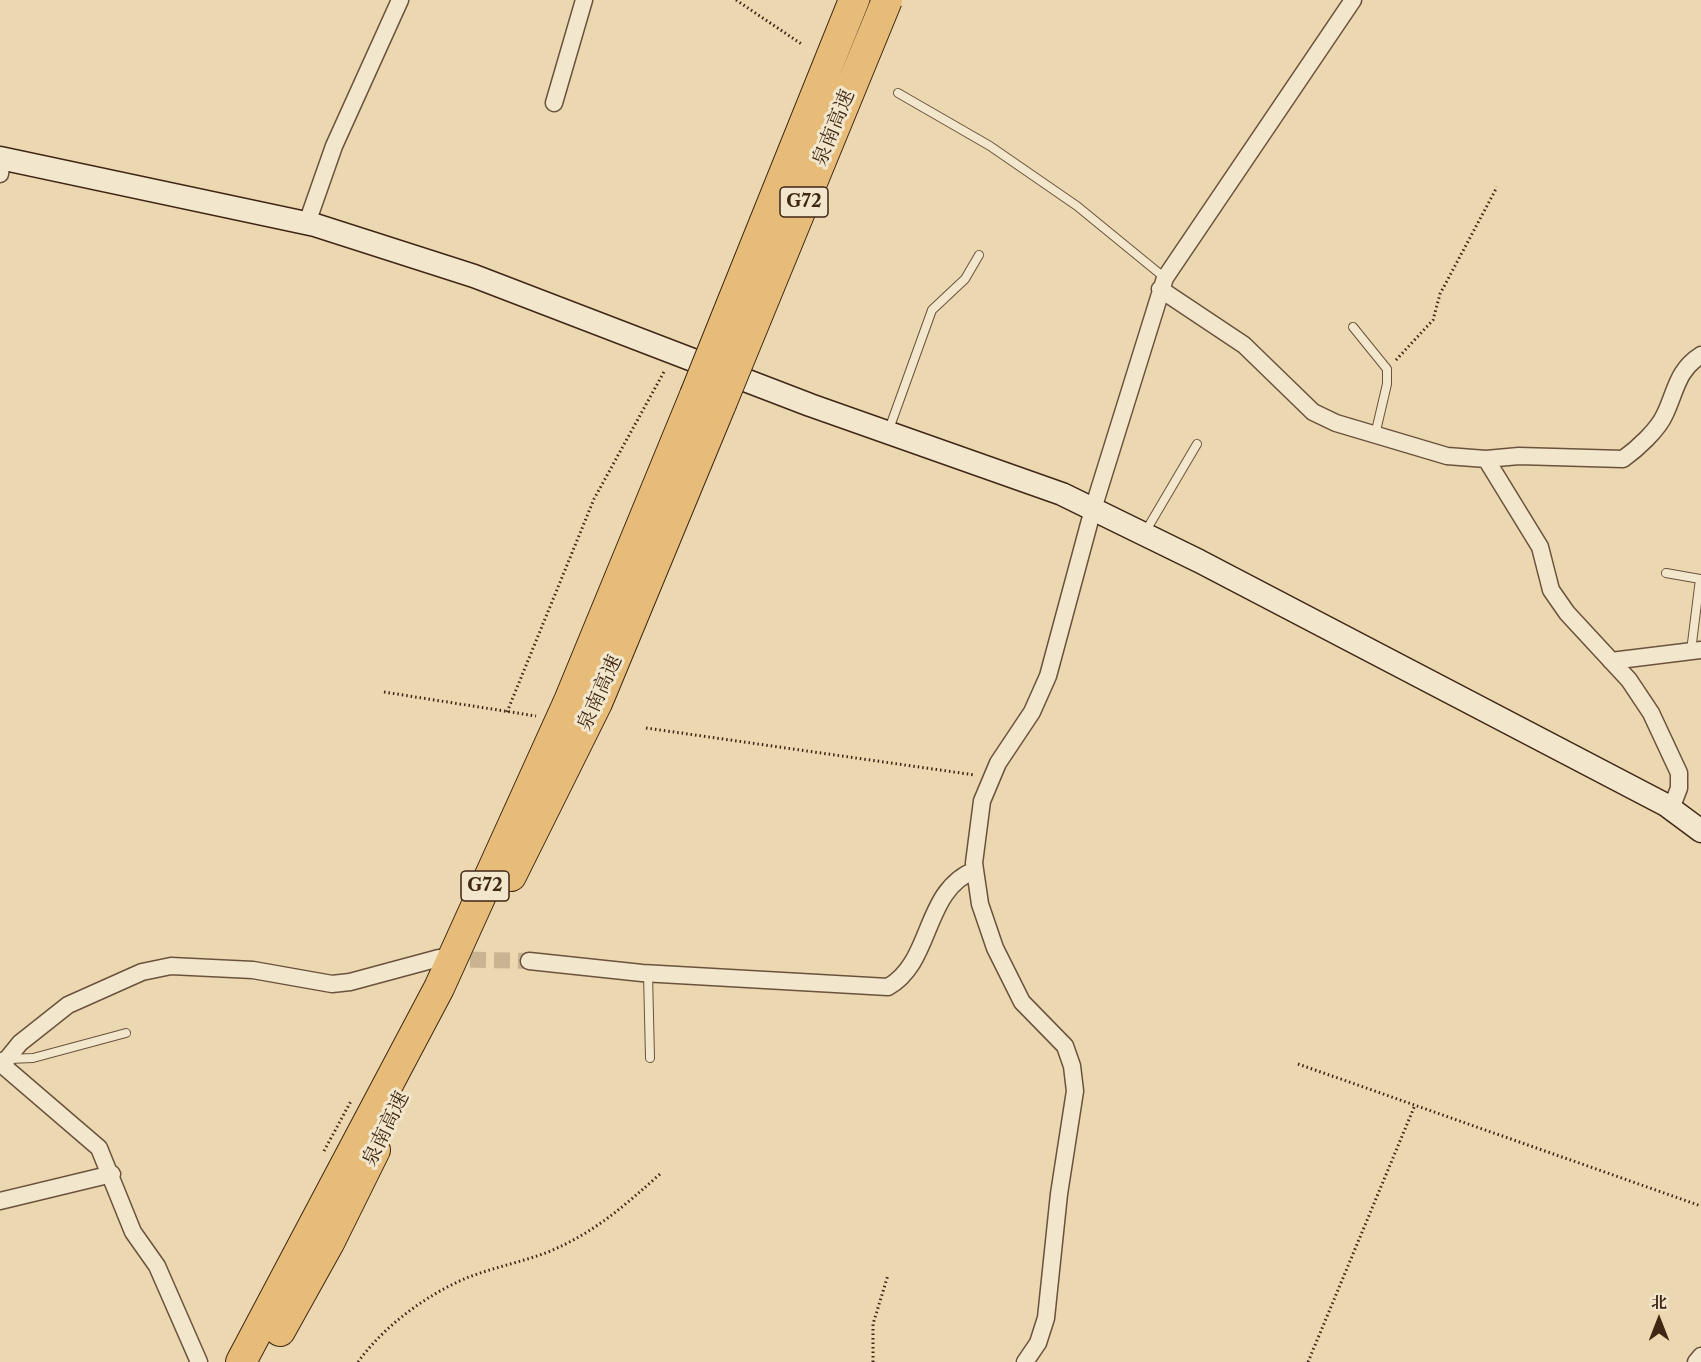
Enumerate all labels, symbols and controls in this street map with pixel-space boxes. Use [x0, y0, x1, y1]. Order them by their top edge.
street label: 泉南高速 [808, 86, 860, 170]
road number: G72 [780, 187, 828, 217]
street label: 泉南高速 [573, 652, 627, 734]
road number: G72 [461, 871, 509, 901]
street label: 泉南高速 [358, 1088, 414, 1170]
north arrow [1629, 1290, 1689, 1350]
text: 北 [1651, 1292, 1667, 1312]

